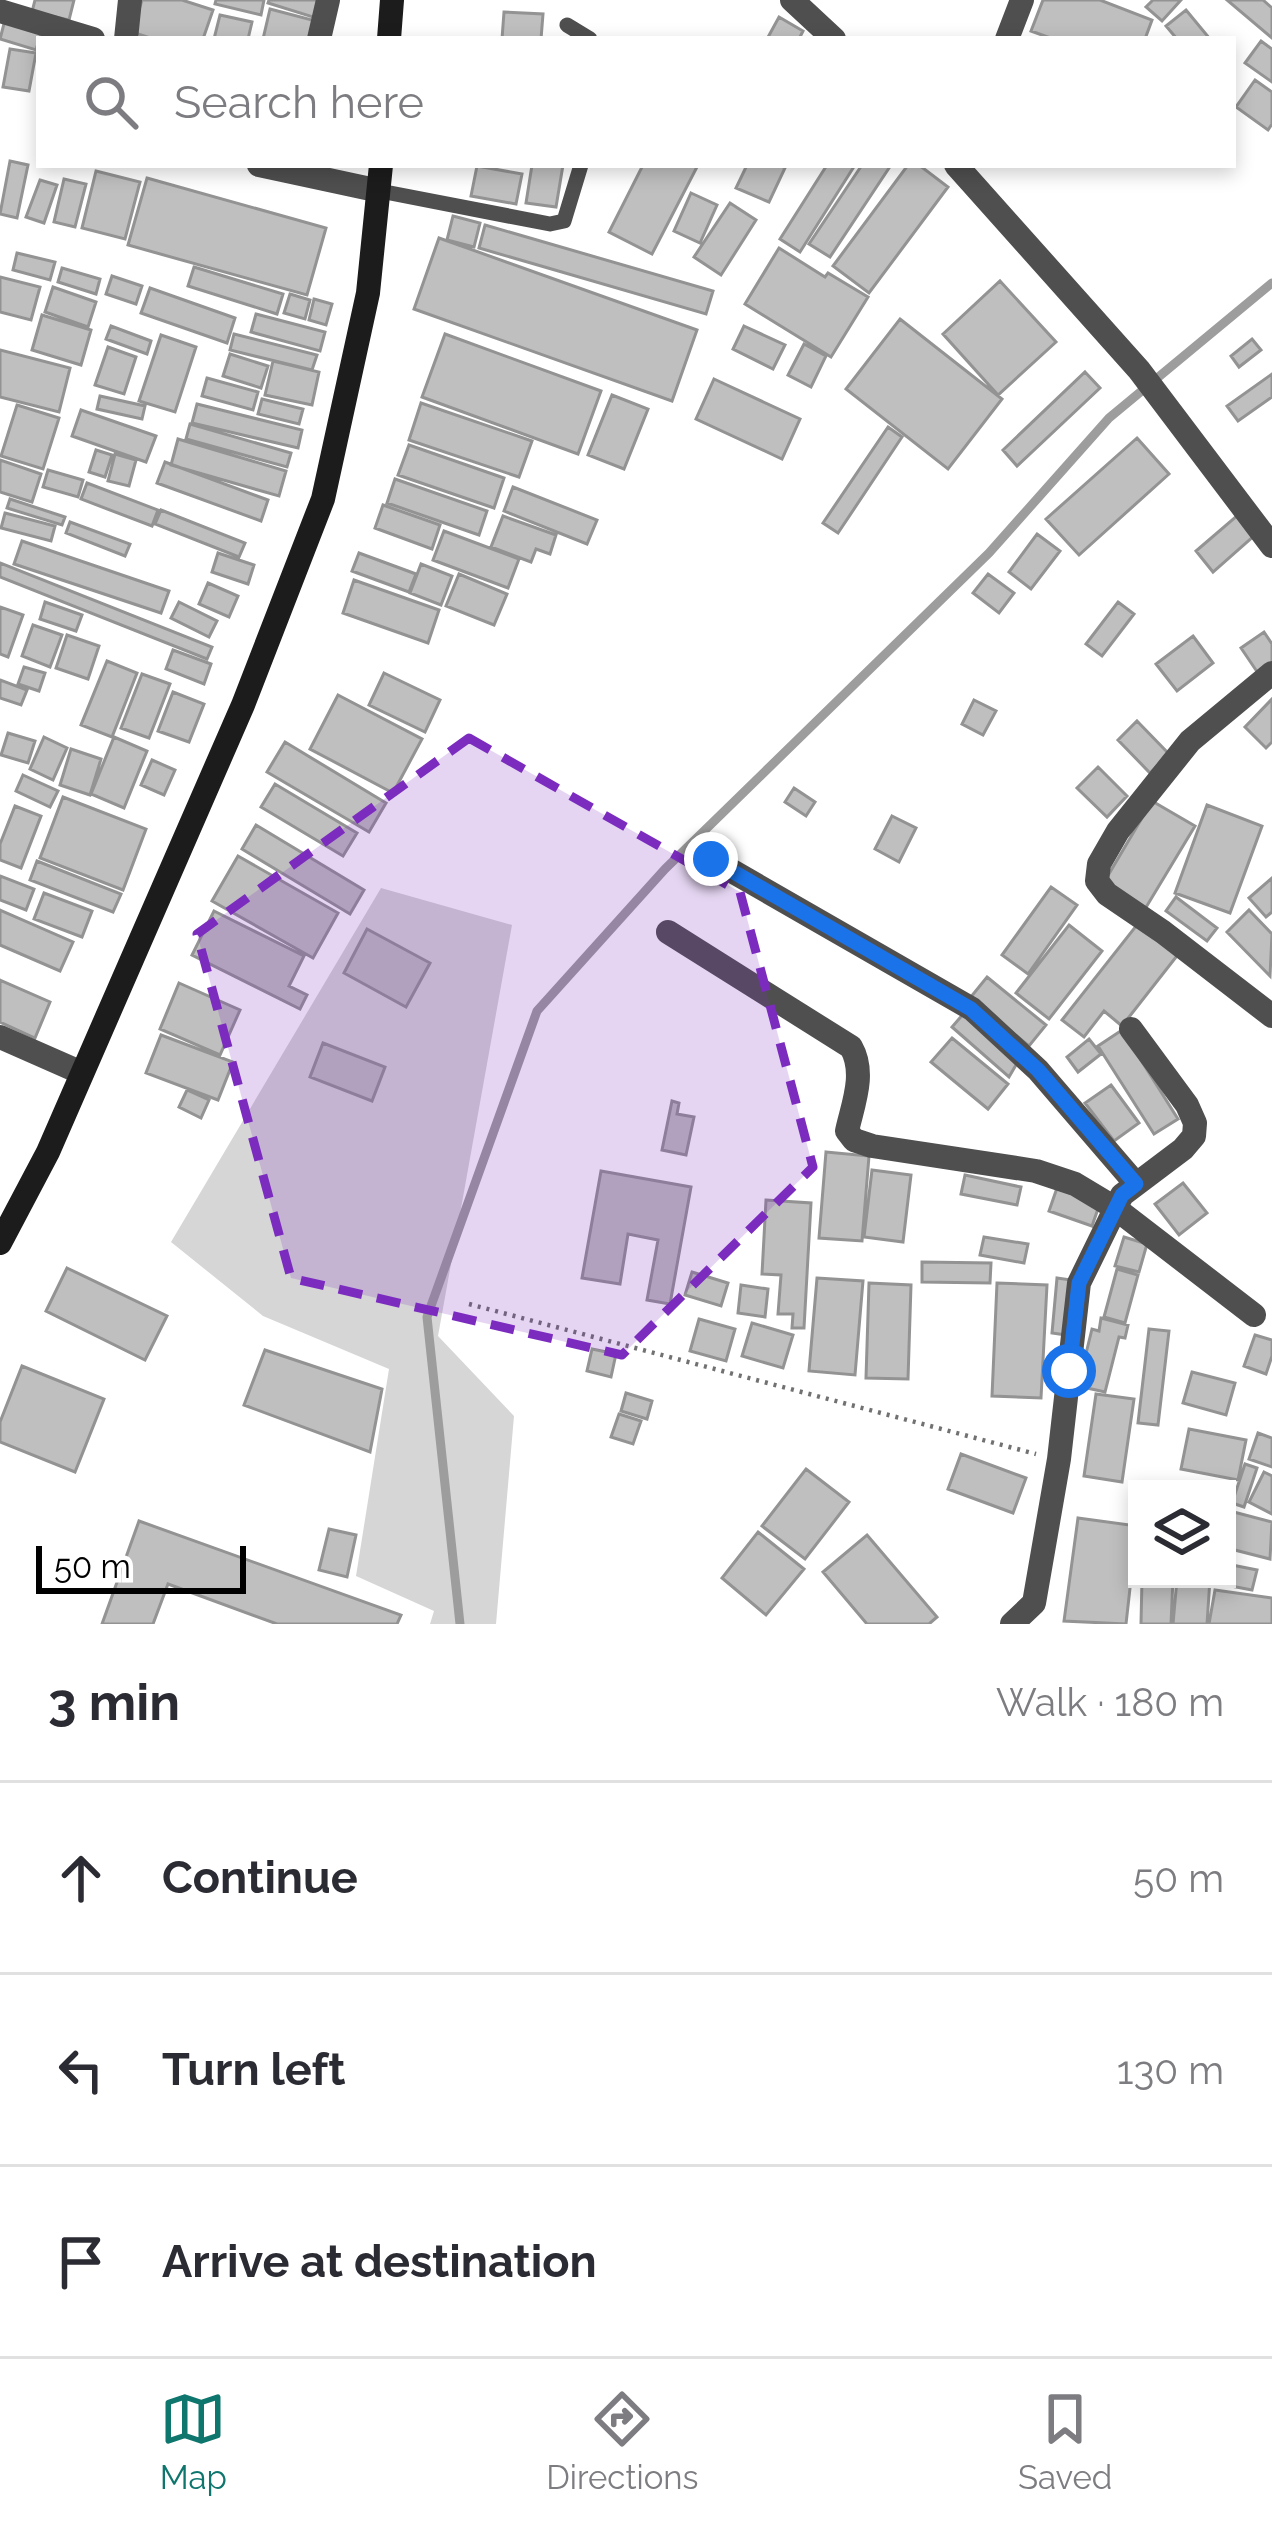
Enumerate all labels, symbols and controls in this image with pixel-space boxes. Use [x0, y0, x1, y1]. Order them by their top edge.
search box [36, 36, 1236, 168]
icon: search [78, 69, 144, 135]
text: Search here [174, 76, 424, 129]
route end [684, 832, 738, 886]
route start [1042, 1344, 1096, 1398]
map controls [1128, 1480, 1236, 1588]
button: layers [1128, 1480, 1236, 1588]
scale bar [36, 1540, 246, 1593]
text: 50 m [54, 1547, 131, 1586]
text: 3 min [48, 1672, 180, 1732]
text: Walk · 180 m [996, 1679, 1224, 1725]
icon: ahead [48, 1845, 114, 1911]
text: Continue [162, 1851, 358, 1904]
text: 50 m [1133, 1855, 1224, 1901]
icon: left [48, 2037, 114, 2103]
text: Turn left [162, 2043, 345, 2096]
text: 130 m [1117, 2047, 1224, 2093]
icon: arrive [48, 2229, 114, 2295]
text: Arrive at destination [162, 2235, 597, 2288]
tab: Map [160, 2386, 227, 2497]
tab: Directions [546, 2386, 699, 2497]
tab: Saved [1018, 2386, 1112, 2497]

